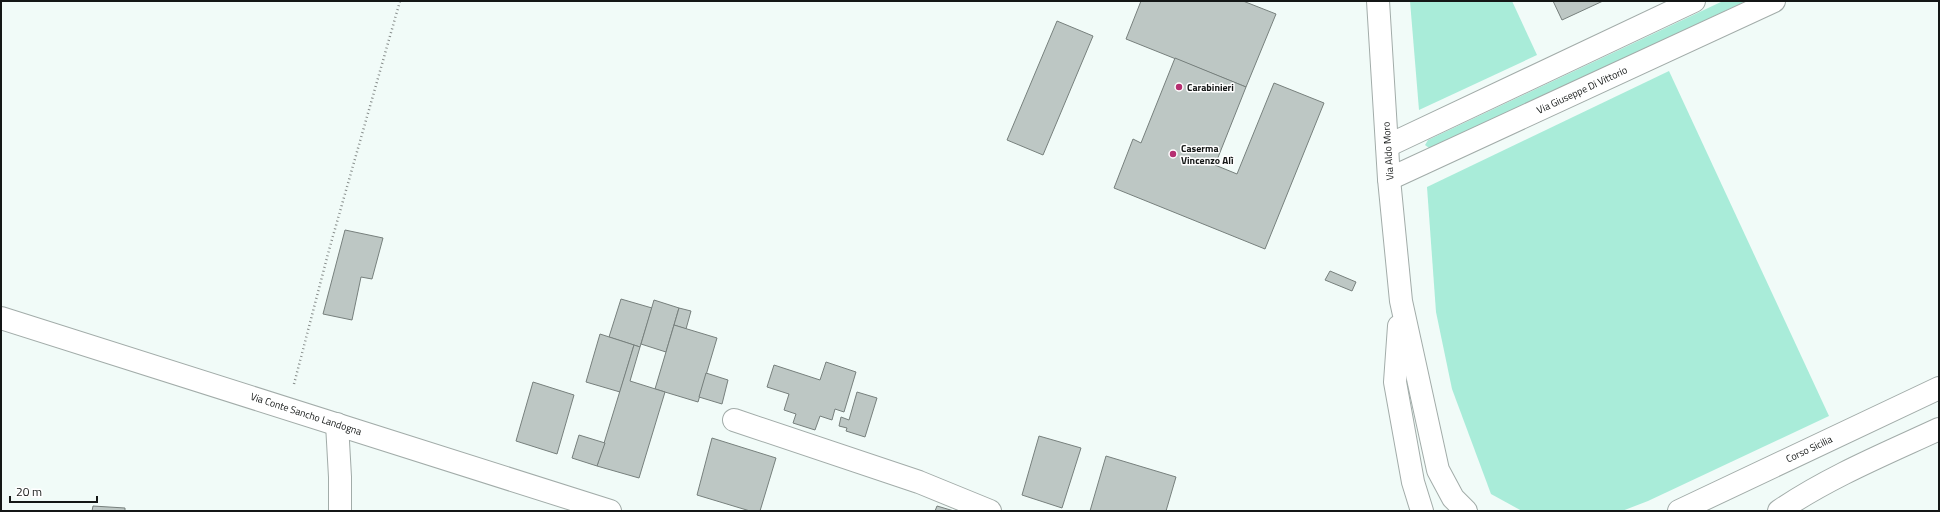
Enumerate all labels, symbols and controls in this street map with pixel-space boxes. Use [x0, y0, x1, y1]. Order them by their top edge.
street label: Via Giuseppe Di Vittorio [1534, 62, 1630, 118]
place label: Carabinieri [1187, 80, 1234, 95]
marker: Carabinieri [1174, 82, 1184, 92]
street label: Via Aldo Moro [1378, 121, 1398, 181]
place label: Caserma Vincenzo Alì [1181, 141, 1234, 168]
marker: Caserma Vincenzo Alì [1168, 149, 1178, 159]
street label: Via Conte Sancho Landogna [248, 389, 364, 439]
street label: Corso Sicilia [1783, 432, 1835, 466]
scale bar [10, 478, 97, 504]
text: 20 m [16, 482, 42, 501]

